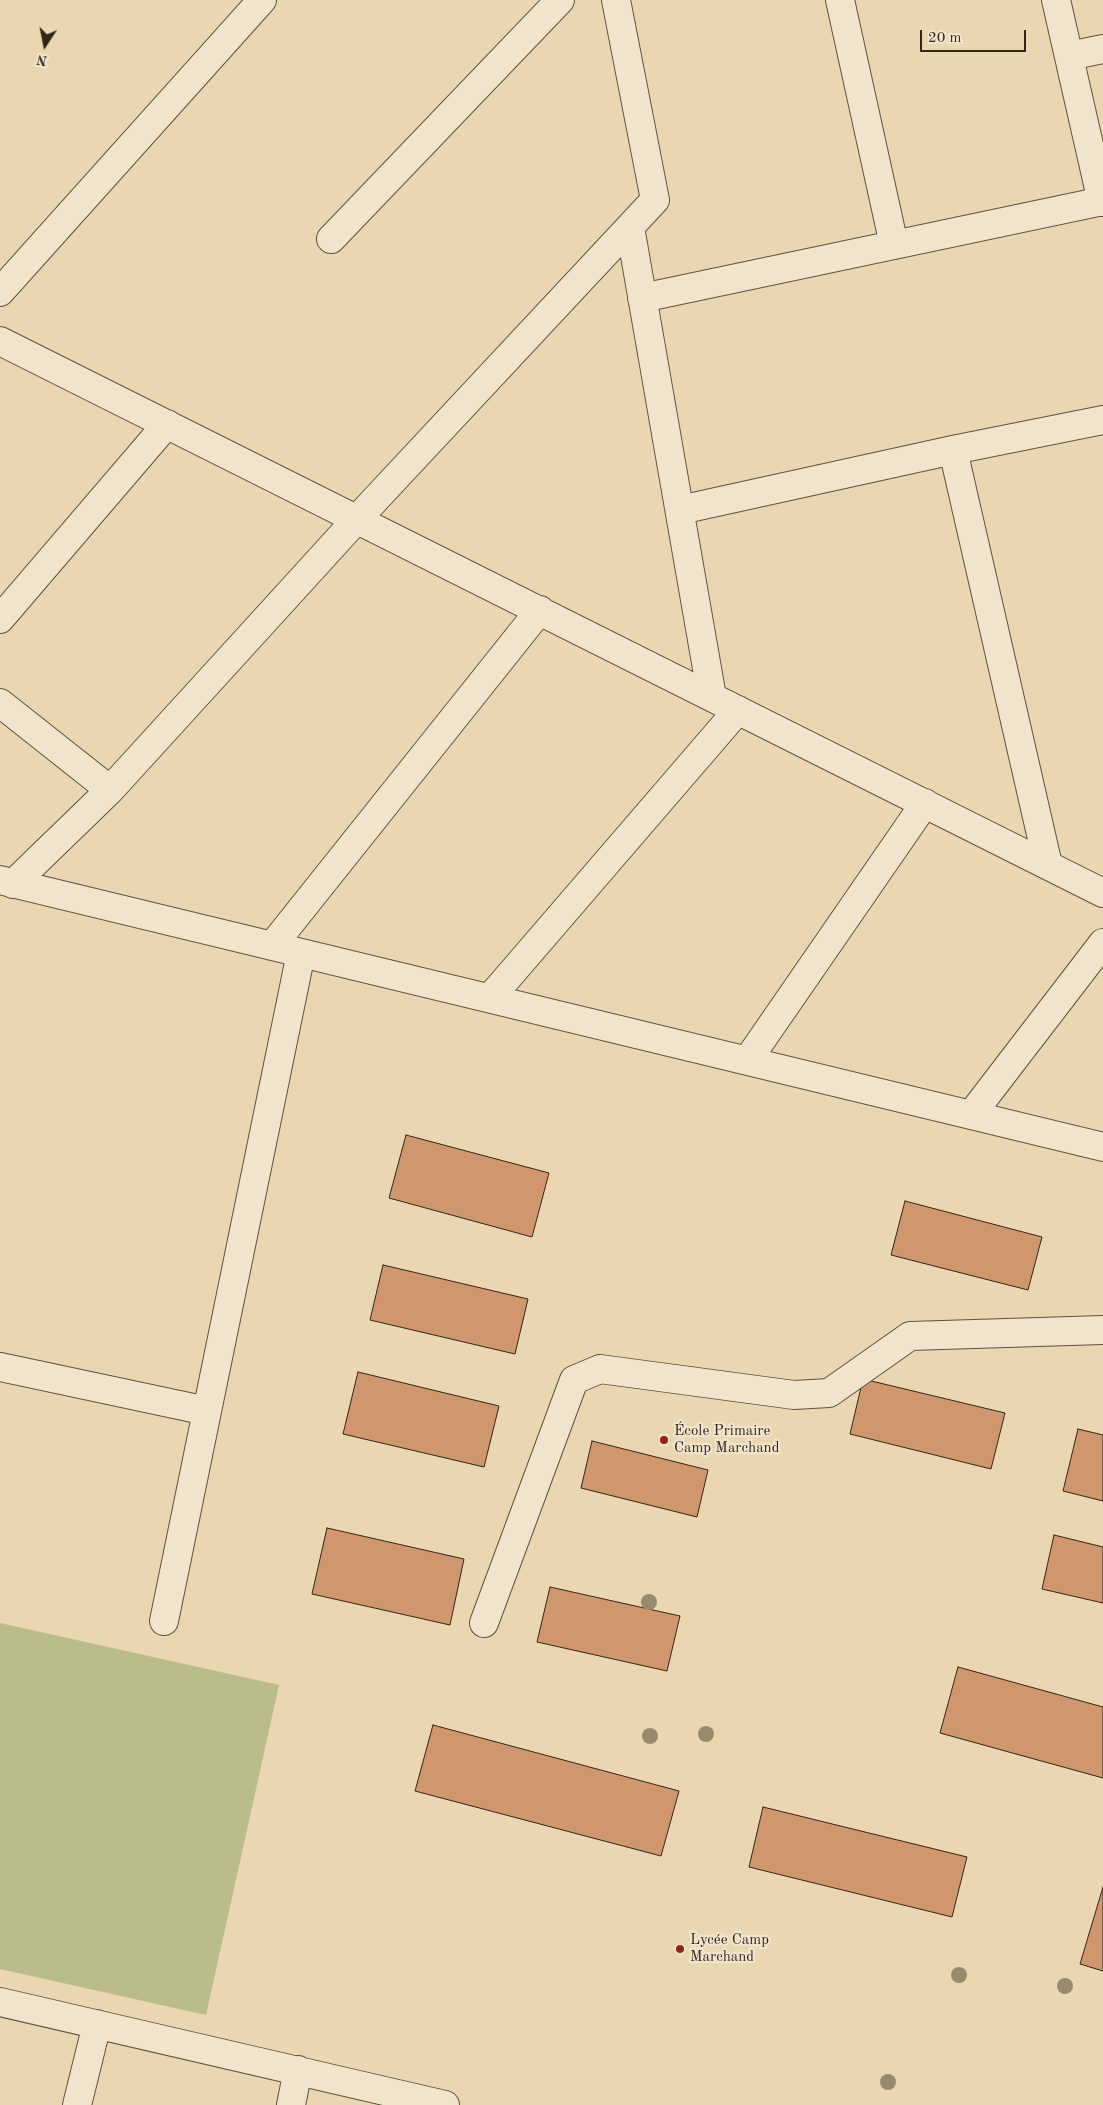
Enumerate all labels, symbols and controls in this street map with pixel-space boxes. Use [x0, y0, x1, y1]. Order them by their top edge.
north arrow [20, 20, 70, 70]
scale bar [923, 20, 1029, 52]
text: 20 m [928, 31, 962, 46]
text: N [36, 52, 49, 68]
place label: École Primaire Camp Marchand [674, 1422, 780, 1457]
marker: École Primaire Camp Marchand [658, 1434, 670, 1446]
place label: Lycée Camp Marchand [690, 1931, 769, 1966]
marker: Lycée Camp Marchand [674, 1943, 686, 1955]

